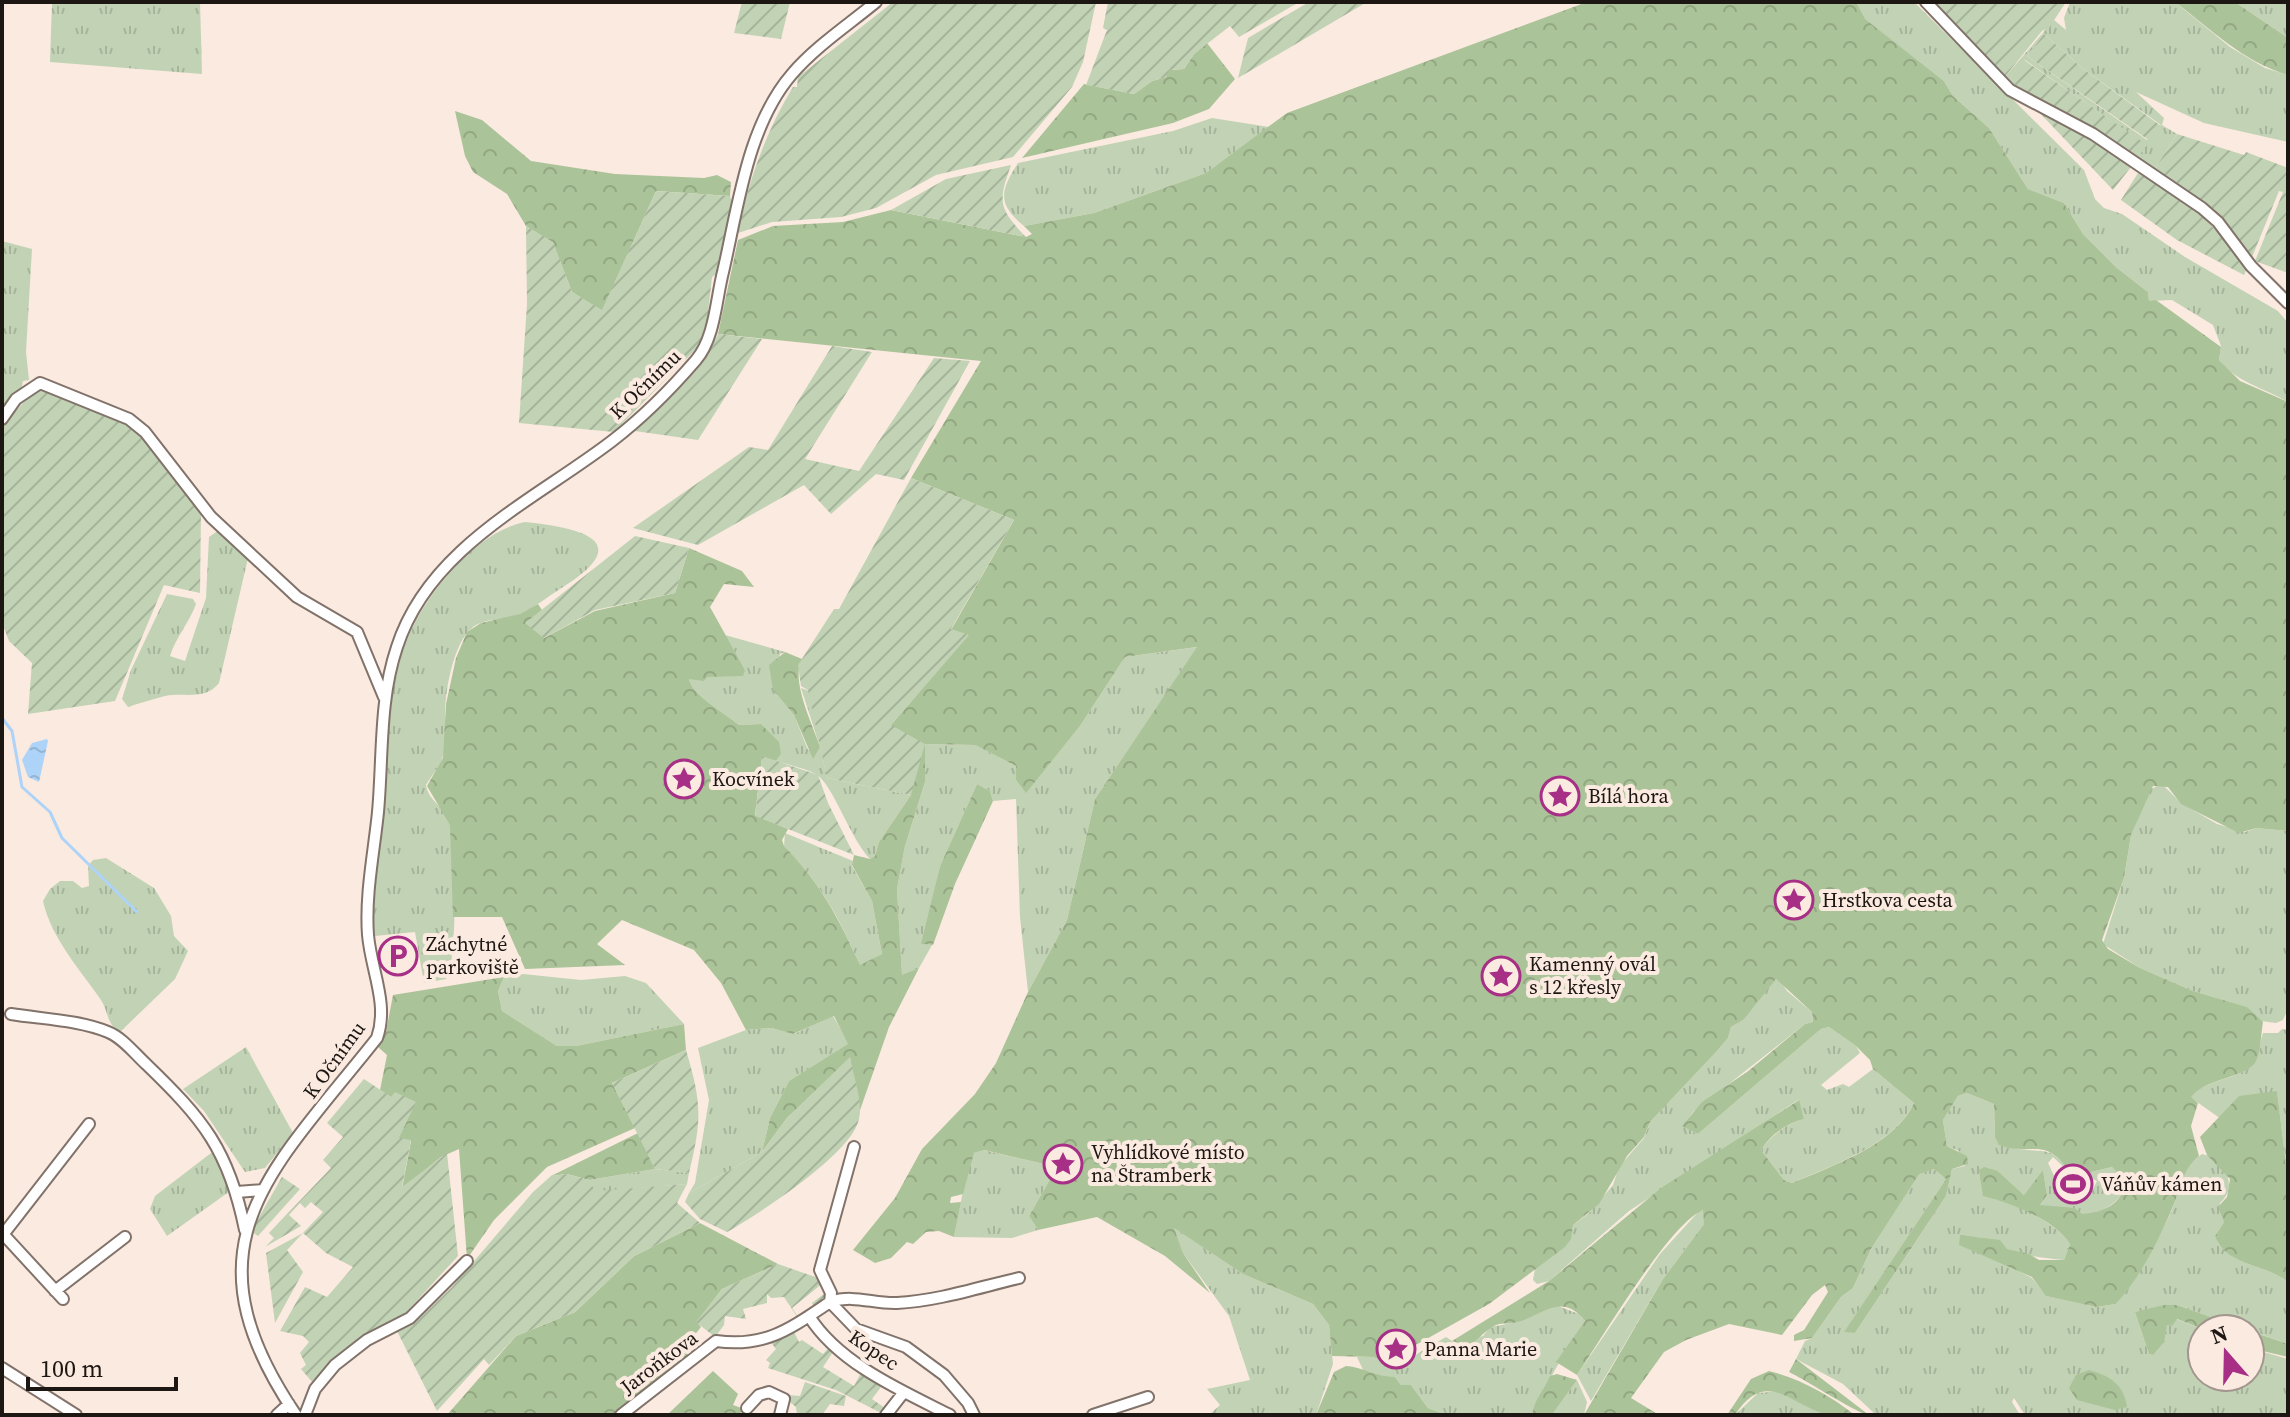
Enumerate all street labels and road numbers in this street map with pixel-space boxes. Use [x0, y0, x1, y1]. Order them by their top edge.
street label: K Očnímu [603, 343, 687, 425]
street label: K Očnímu [296, 1016, 372, 1104]
street label: Jaroňkova [614, 1323, 704, 1401]
street label: Kopec [843, 1323, 905, 1377]

